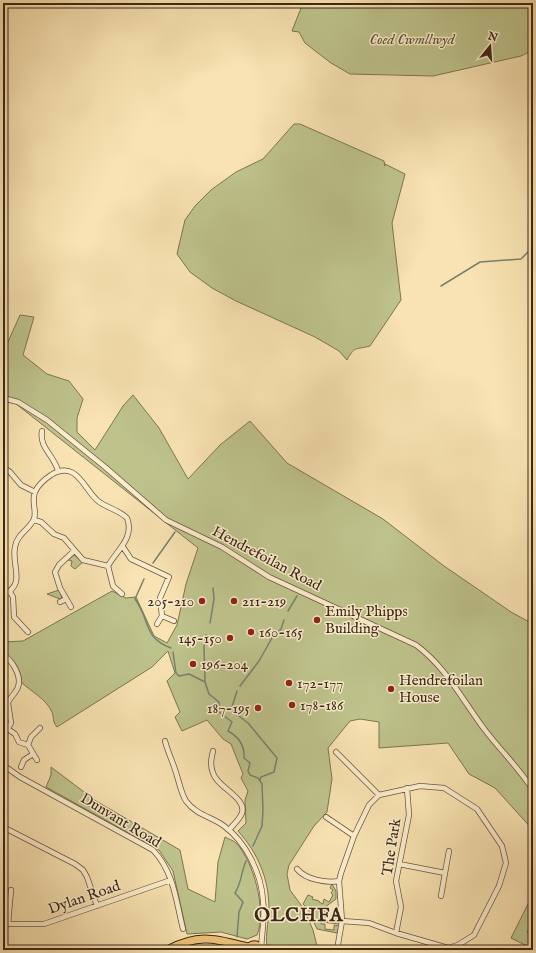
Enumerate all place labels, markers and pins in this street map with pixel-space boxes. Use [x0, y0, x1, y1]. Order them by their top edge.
place label: 205-210 [147, 592, 194, 611]
place label: 211-219 [242, 592, 286, 611]
marker: 205-210 [197, 596, 207, 606]
marker: 211-219 [229, 596, 239, 606]
place label: Emily Phipps Building [325, 602, 408, 638]
marker: Emily Phipps Building [312, 615, 322, 625]
place label: 160-165 [259, 623, 303, 642]
marker: 160-165 [246, 627, 256, 637]
place label: 145-150 [178, 629, 222, 648]
marker: 145-150 [225, 633, 235, 643]
place label: 196-204 [201, 655, 249, 674]
marker: 196-204 [188, 659, 198, 669]
place label: Hendrefoilan House [399, 671, 483, 707]
place label: 172-177 [297, 674, 343, 693]
marker: 172-177 [284, 678, 294, 688]
marker: Hendrefoilan House [386, 684, 396, 694]
place label: 178-186 [300, 696, 344, 715]
place label: 187-195 [207, 699, 251, 718]
marker: 178-186 [287, 700, 297, 710]
marker: 187-195 [253, 703, 263, 713]

